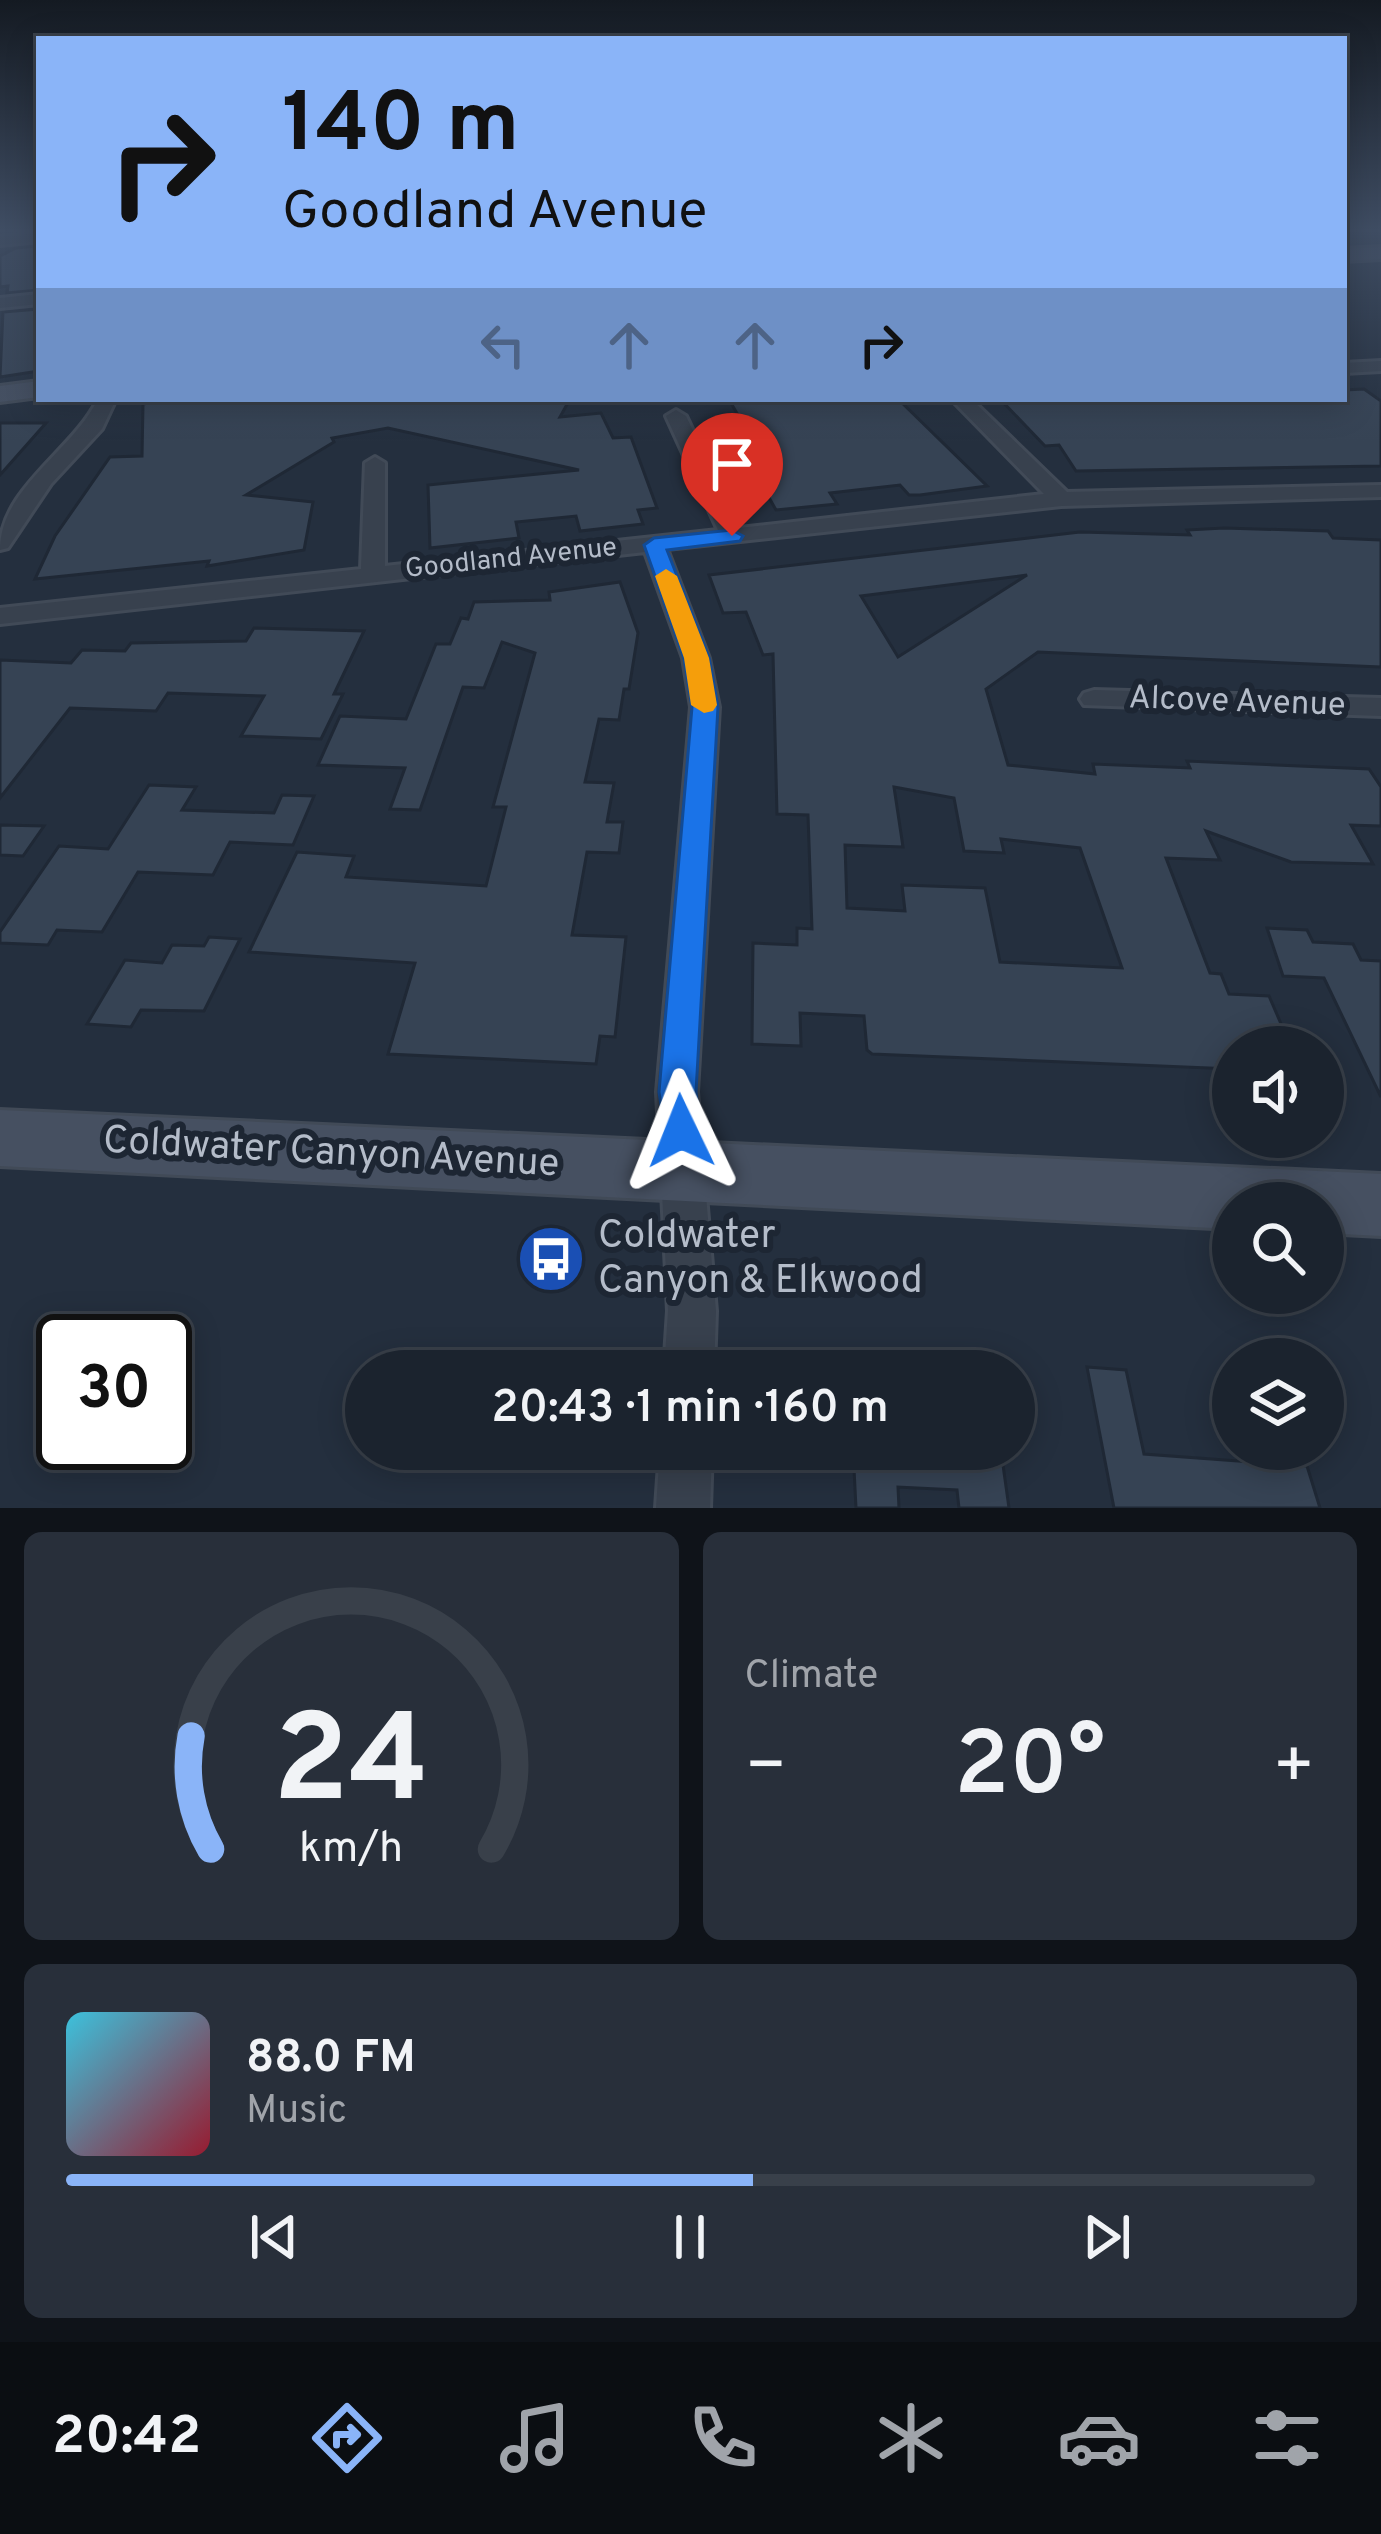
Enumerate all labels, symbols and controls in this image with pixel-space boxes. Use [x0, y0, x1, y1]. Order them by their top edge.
text: 140 m [282, 75, 519, 181]
icon: right [84, 84, 240, 240]
text: Goodland Avenue [282, 179, 707, 248]
icon: left [470, 312, 536, 378]
icon: ahead [596, 312, 662, 378]
icon: ahead [722, 312, 788, 378]
icon: right [848, 312, 914, 378]
pin [681, 413, 783, 536]
icon: arrive [699, 431, 765, 497]
street label: Goodland Avenue [403, 531, 619, 587]
street label: Alcove Avenue [1128, 678, 1346, 728]
map controls [1212, 1026, 1344, 1470]
button: sound [1212, 1026, 1344, 1158]
position arrow [618, 1068, 744, 1194]
street label: Coldwater Canyon Avenue [102, 1118, 560, 1190]
button: search [1212, 1182, 1344, 1314]
place label: Coldwater Canyon & Elkwood [598, 1213, 923, 1307]
bus stop icon: Coldwater Canyon & Elkwood [516, 1224, 586, 1294]
speed limit sign: 30 [36, 1314, 192, 1470]
button: layers [1212, 1338, 1344, 1470]
text: 20:43 · 1 min · 160 m [491, 1381, 889, 1438]
text: Climate [745, 1653, 878, 1702]
text: 24 [273, 1688, 430, 1846]
text: 20° [954, 1713, 1105, 1826]
text: − [745, 1728, 787, 1811]
text: + [1272, 1728, 1315, 1811]
text: km/h [299, 1823, 403, 1877]
text: 88.0 FM [246, 2031, 416, 2088]
text: Music [246, 2088, 347, 2137]
icon: previous [241, 2204, 307, 2270]
icon: pause [657, 2204, 723, 2270]
icon: next [1074, 2204, 1140, 2270]
icon: directions [305, 2396, 389, 2480]
icon: music [493, 2396, 577, 2480]
icon: phone [681, 2396, 765, 2480]
icon: climate [869, 2396, 953, 2480]
icon: car [1057, 2396, 1141, 2480]
icon: filters [1245, 2396, 1329, 2480]
text: 20:42 [52, 2404, 201, 2473]

